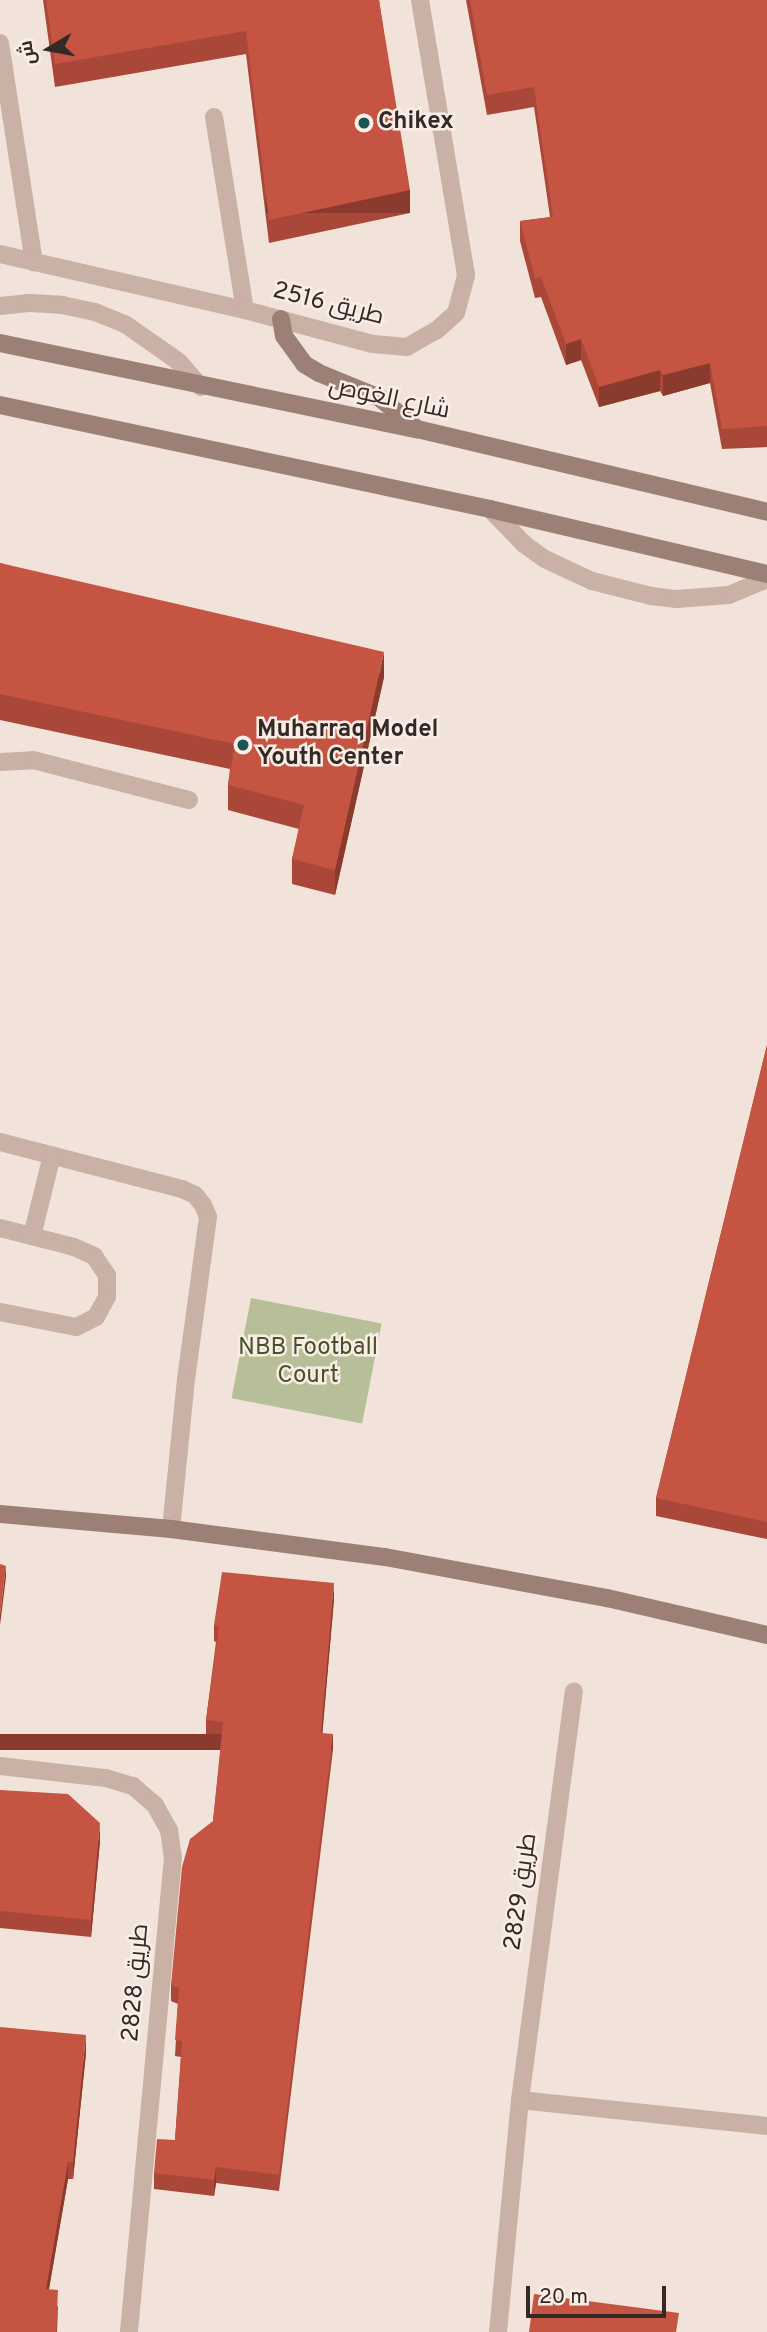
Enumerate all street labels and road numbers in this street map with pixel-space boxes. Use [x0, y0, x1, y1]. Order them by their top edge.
street label: طريق 2516 [270, 277, 386, 333]
street label: شارع الغوص [326, 373, 452, 427]
street label: طريق 2829 [500, 1831, 544, 1953]
street label: طريق 2828 [117, 1923, 157, 2043]

